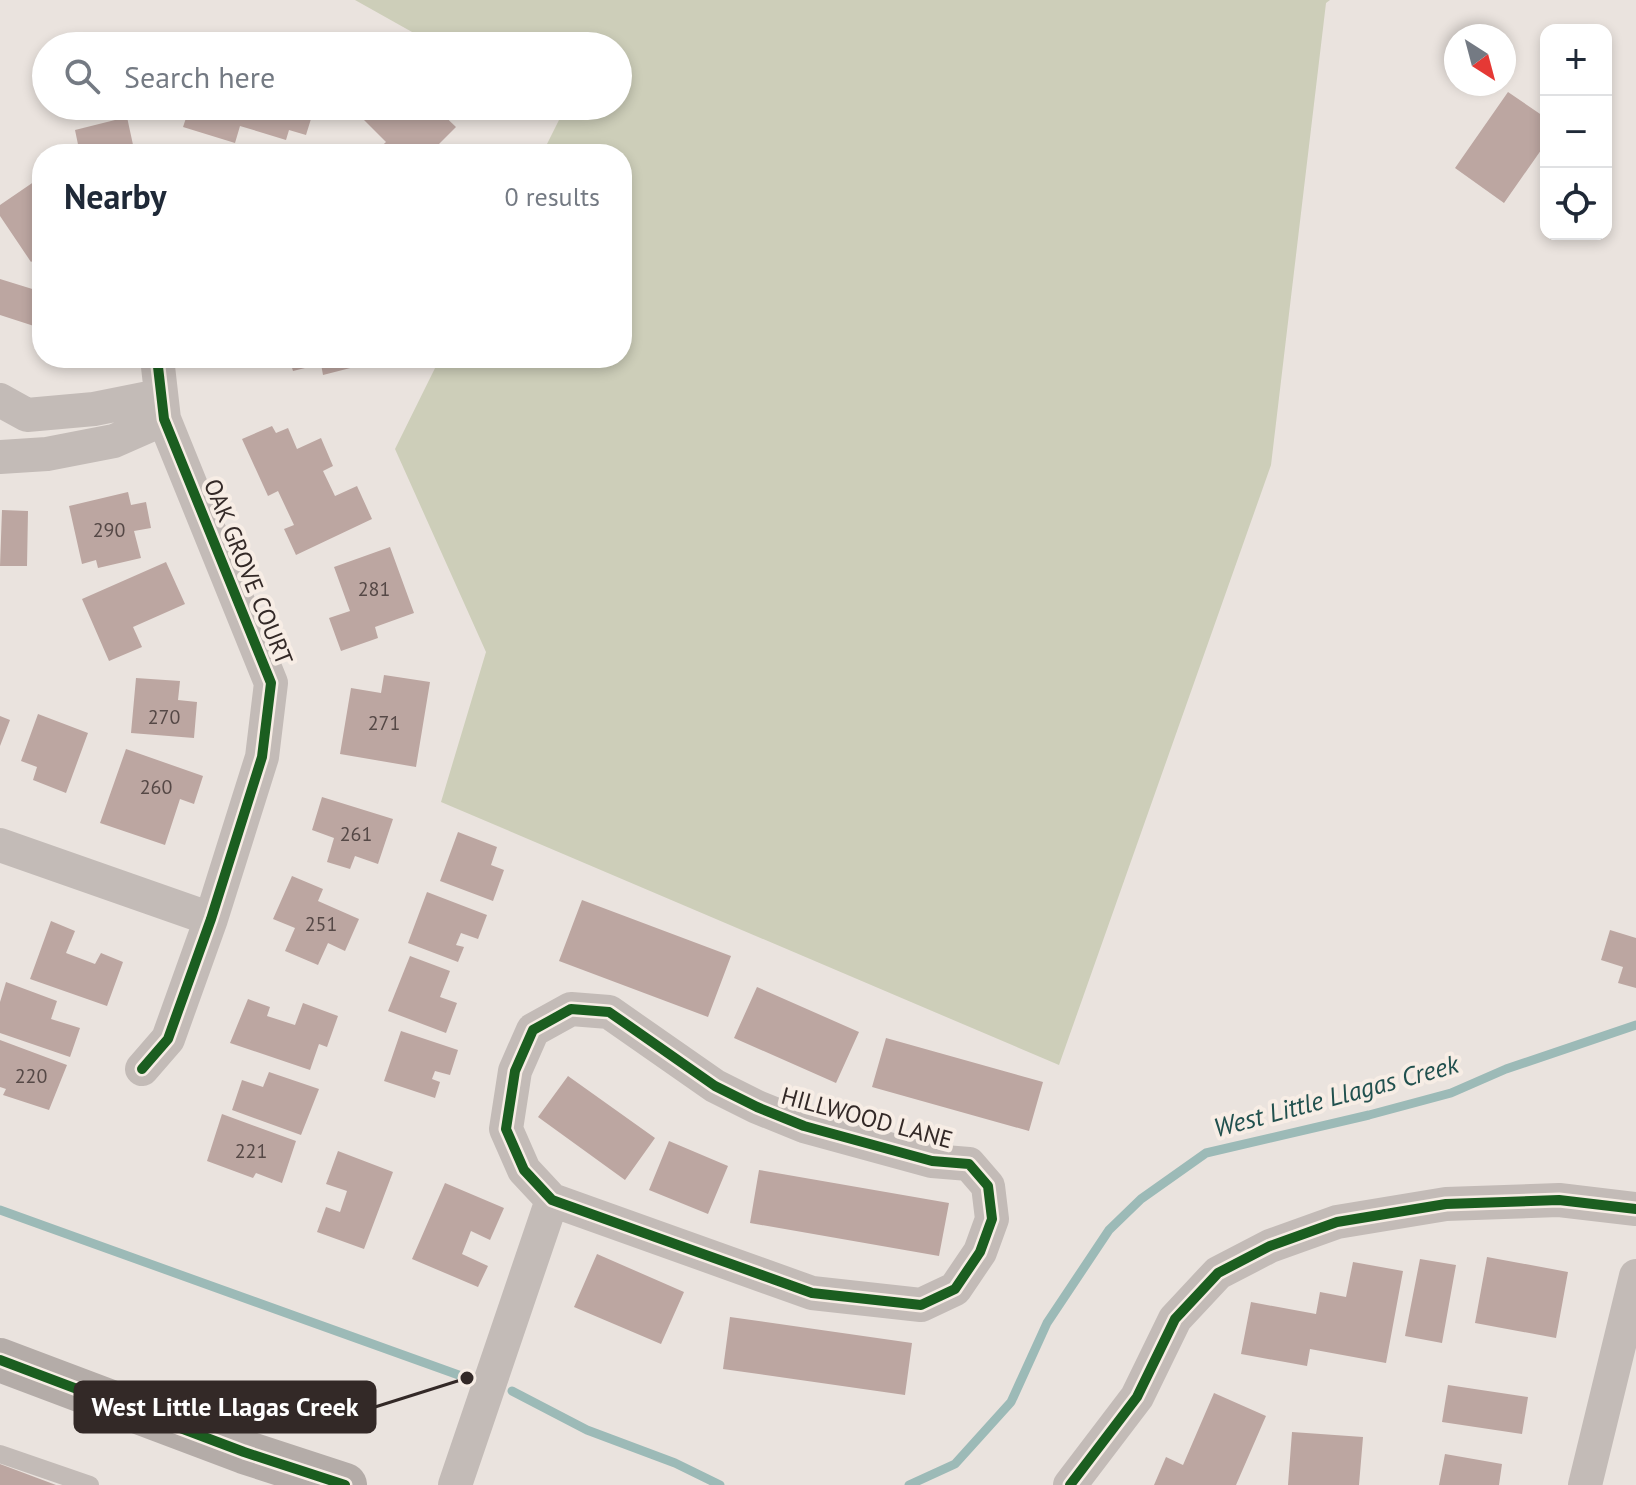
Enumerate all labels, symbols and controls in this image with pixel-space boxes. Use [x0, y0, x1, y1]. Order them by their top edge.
north arrow [1444, 24, 1516, 96]
map controls [1540, 24, 1612, 240]
button: + [1540, 24, 1612, 96]
search box [32, 32, 632, 120]
icon: search [60, 54, 104, 98]
text: Search here [124, 57, 275, 96]
button: − [1540, 96, 1612, 168]
button: locate [1540, 168, 1612, 240]
text: Nearby [64, 174, 166, 218]
text: 0 results [505, 180, 600, 213]
street label: OAK GROVE COURT [197, 474, 300, 669]
house number: 290 [93, 517, 125, 543]
house number: 281 [358, 576, 390, 602]
house number: 270 [148, 704, 180, 730]
house number: 271 [368, 710, 400, 736]
house number: 260 [140, 774, 172, 800]
house number: 261 [340, 821, 372, 847]
house number: 251 [305, 911, 337, 937]
water label: West Little Llagas Creek [1210, 1047, 1463, 1144]
house number: 220 [15, 1063, 47, 1089]
street label: HILLWOOD LANE [778, 1080, 956, 1155]
house number: 221 [235, 1138, 267, 1164]
callout: West Little Llagas Creek [75, 1382, 375, 1432]
text: West Little Llagas Creek [92, 1390, 359, 1423]

